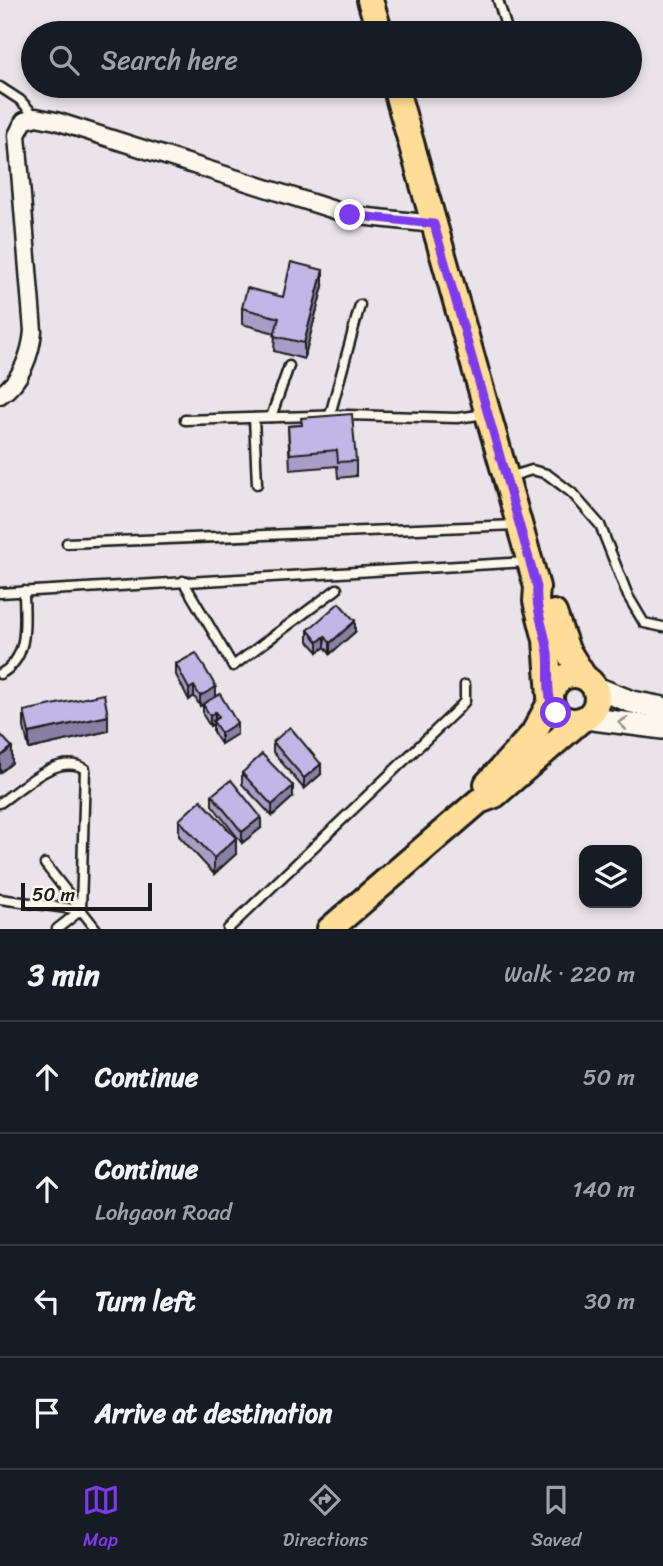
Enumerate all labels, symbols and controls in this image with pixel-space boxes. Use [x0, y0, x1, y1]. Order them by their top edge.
search box [21, 21, 642, 98]
text: Search here [101, 37, 238, 83]
icon: search [45, 41, 83, 79]
route end [334, 199, 365, 230]
route start [540, 697, 571, 728]
one-way arrow [617, 716, 629, 731]
map controls [579, 845, 642, 908]
button: layers [579, 845, 642, 908]
text: 50 m [32, 878, 75, 911]
scale bar [21, 880, 152, 912]
text: 3 min [28, 948, 100, 1002]
text: Walk · 220 m [504, 954, 635, 995]
text: Continue [95, 1054, 198, 1100]
text: 50 m [583, 1057, 635, 1098]
icon: ahead [28, 1058, 66, 1096]
text: Continue [95, 1146, 198, 1192]
text: 140 m [573, 1169, 635, 1210]
icon: ahead [28, 1170, 66, 1208]
text: Lohgaon Road [95, 1192, 232, 1233]
text: Turn left [95, 1278, 195, 1324]
text: 30 m [584, 1281, 635, 1322]
icon: left [28, 1282, 66, 1320]
text: Arrive at destination [95, 1390, 332, 1436]
icon: arrive [28, 1394, 66, 1432]
tab: Map [82, 1481, 120, 1556]
tab: Directions [283, 1481, 368, 1556]
tab: Saved [531, 1481, 581, 1556]

